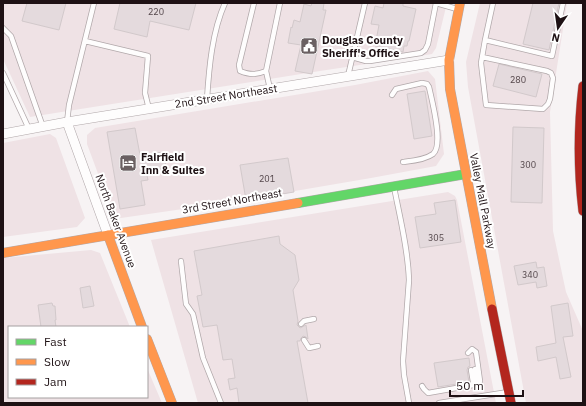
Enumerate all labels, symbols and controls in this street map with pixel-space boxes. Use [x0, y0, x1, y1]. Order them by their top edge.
house number: 220 [148, 6, 164, 17]
north arrow [538, 8, 578, 48]
text: N [550, 30, 561, 45]
place label: Douglas County Sheriff's Office [322, 33, 403, 60]
public building icon: Douglas County Sheriff's Office [299, 36, 319, 56]
house number: 280 [510, 74, 526, 85]
street label: 2nd Street Northeast [174, 81, 278, 111]
place label: Fairfield Inn & Suites [141, 150, 205, 177]
street label: Valley Mall Parkway [467, 152, 499, 251]
hotel icon: Fairfield Inn & Suites [118, 153, 138, 173]
house number: 300 [520, 159, 536, 170]
street label: North Baker Avenue [93, 172, 139, 270]
house number: 201 [259, 173, 275, 184]
street label: 3rd Street Northeast [181, 185, 283, 217]
house number: 305 [428, 232, 444, 243]
house number: 340 [522, 269, 538, 280]
legend [8, 326, 148, 398]
text: Fast [44, 334, 67, 349]
text: Slow [44, 354, 70, 369]
scale bar [450, 372, 523, 398]
text: Jam [44, 374, 67, 389]
text: 50 m [456, 378, 484, 393]

